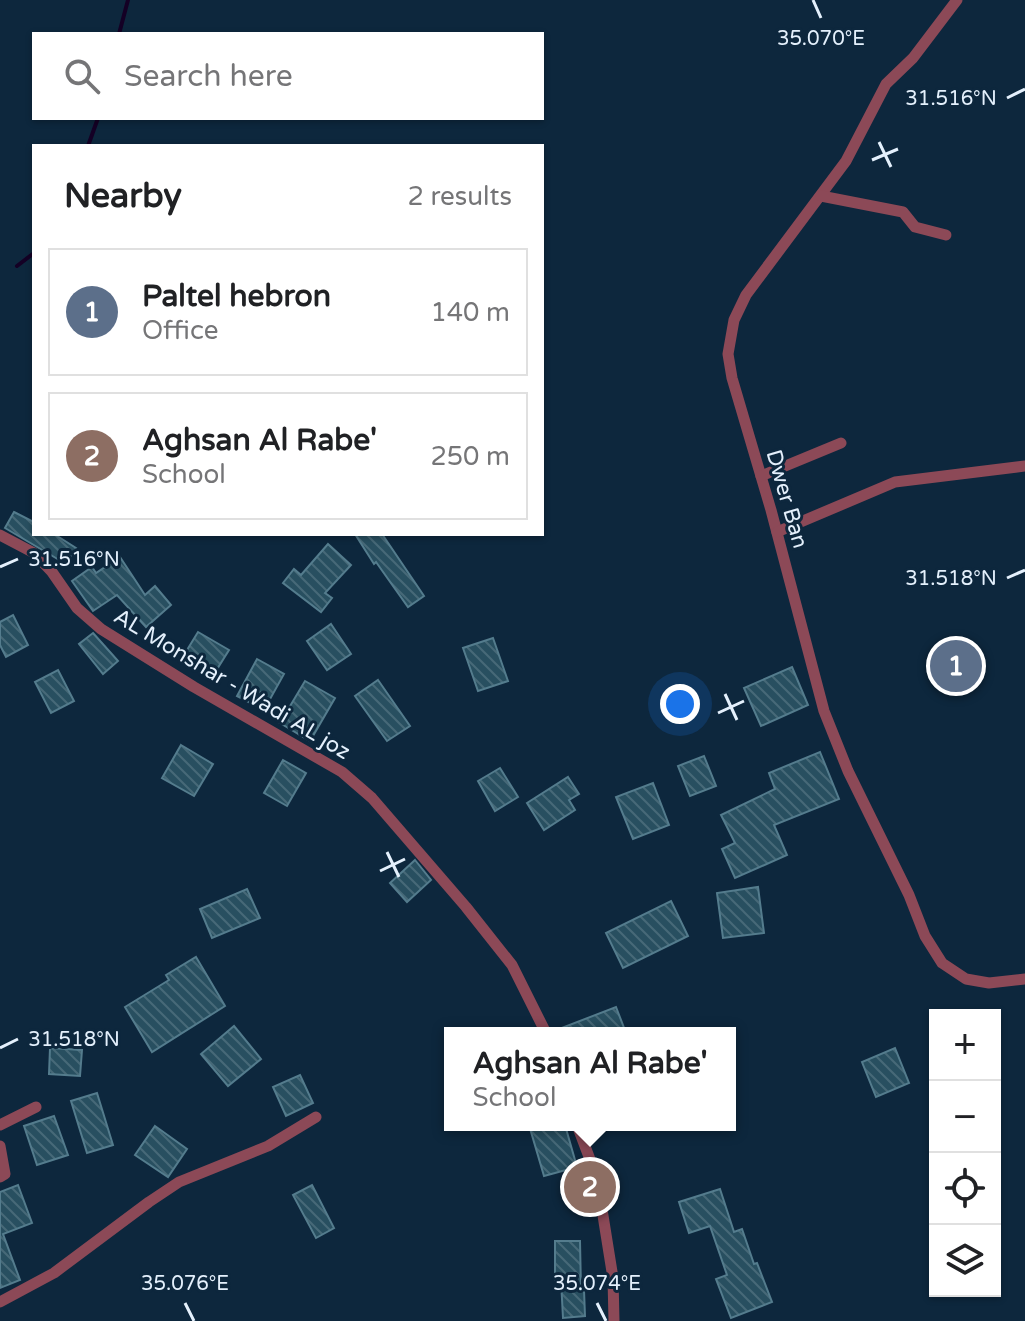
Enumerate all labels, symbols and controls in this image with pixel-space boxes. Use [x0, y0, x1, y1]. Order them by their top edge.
text: 35.070°E [777, 27, 865, 51]
search box [32, 32, 544, 120]
icon: search [60, 54, 104, 98]
text: Search here [124, 58, 293, 95]
text: 31.516°N [905, 87, 997, 111]
text: Nearby [64, 176, 182, 217]
text: 2 results [407, 181, 512, 212]
text: Paltel hebron [142, 278, 331, 315]
text: 1 [84, 297, 100, 328]
text: 140 m [430, 297, 510, 328]
text: Office [142, 315, 218, 346]
text: Aghsan Al Rabe' [142, 422, 377, 459]
text: 2 [84, 441, 100, 472]
text: 250 m [430, 441, 510, 472]
street label: Dwer Ban [761, 447, 813, 551]
text: School [142, 459, 226, 490]
text: 31.516°N [28, 548, 120, 572]
text: 31.518°N [905, 567, 997, 591]
street label: AL Monshar - Wadi AL joz [109, 603, 355, 765]
pin: 1 [930, 636, 982, 696]
your location [660, 684, 700, 724]
map controls [929, 1009, 1001, 1297]
button: + [929, 1009, 1001, 1081]
popup [444, 1027, 736, 1131]
text: 31.518°N [28, 1028, 120, 1052]
text: Aghsan Al Rabe' [473, 1045, 707, 1082]
button: − [929, 1081, 1001, 1153]
text: School [473, 1082, 556, 1113]
button: locate [929, 1153, 1001, 1225]
pin: 2 [564, 1157, 616, 1217]
button: layers [929, 1225, 1001, 1297]
text: 35.076°E [141, 1272, 229, 1296]
text: 35.074°E [553, 1272, 641, 1296]

